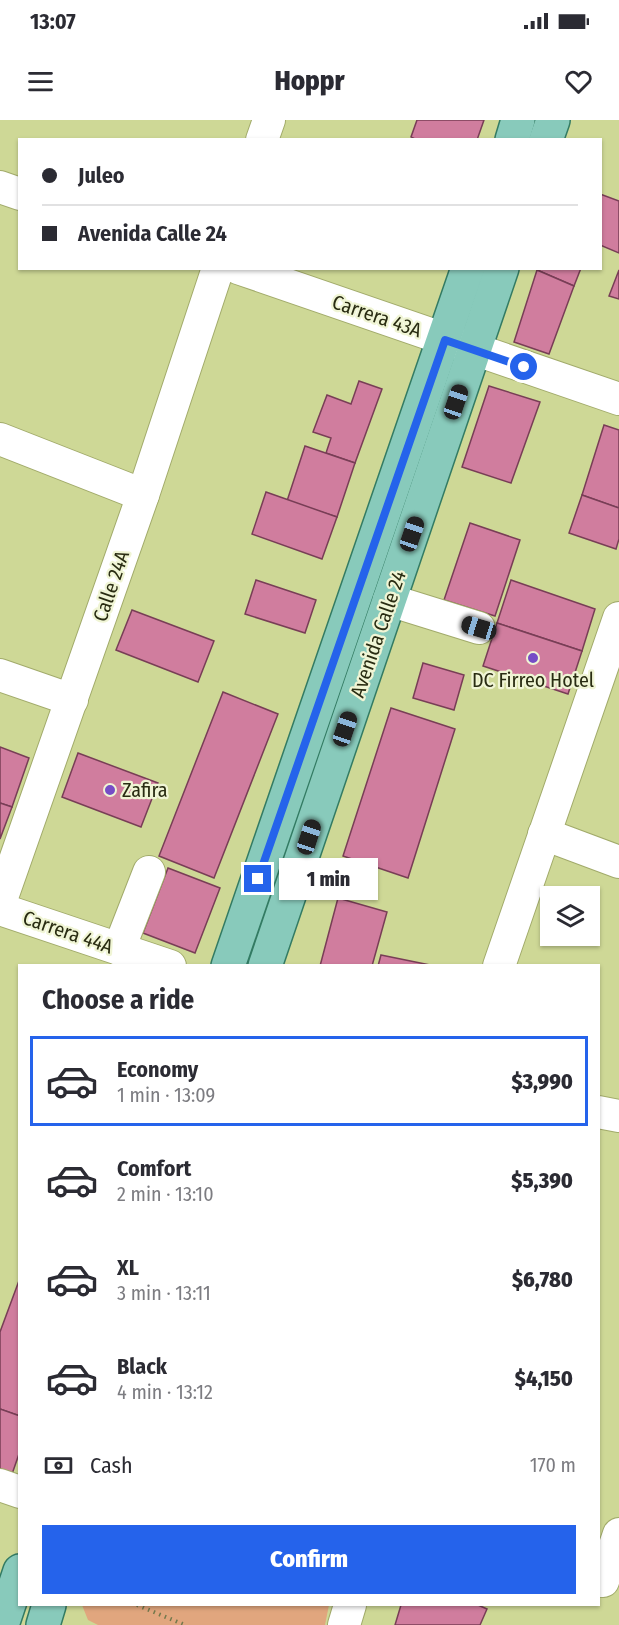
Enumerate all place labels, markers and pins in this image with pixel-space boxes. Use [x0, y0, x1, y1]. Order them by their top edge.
marker: DC Firreo Hotel [526, 651, 540, 665]
place label: DC Firreo Hotel [472, 668, 594, 692]
place label: Zafira [122, 778, 168, 802]
marker: Zafira [103, 783, 117, 797]

